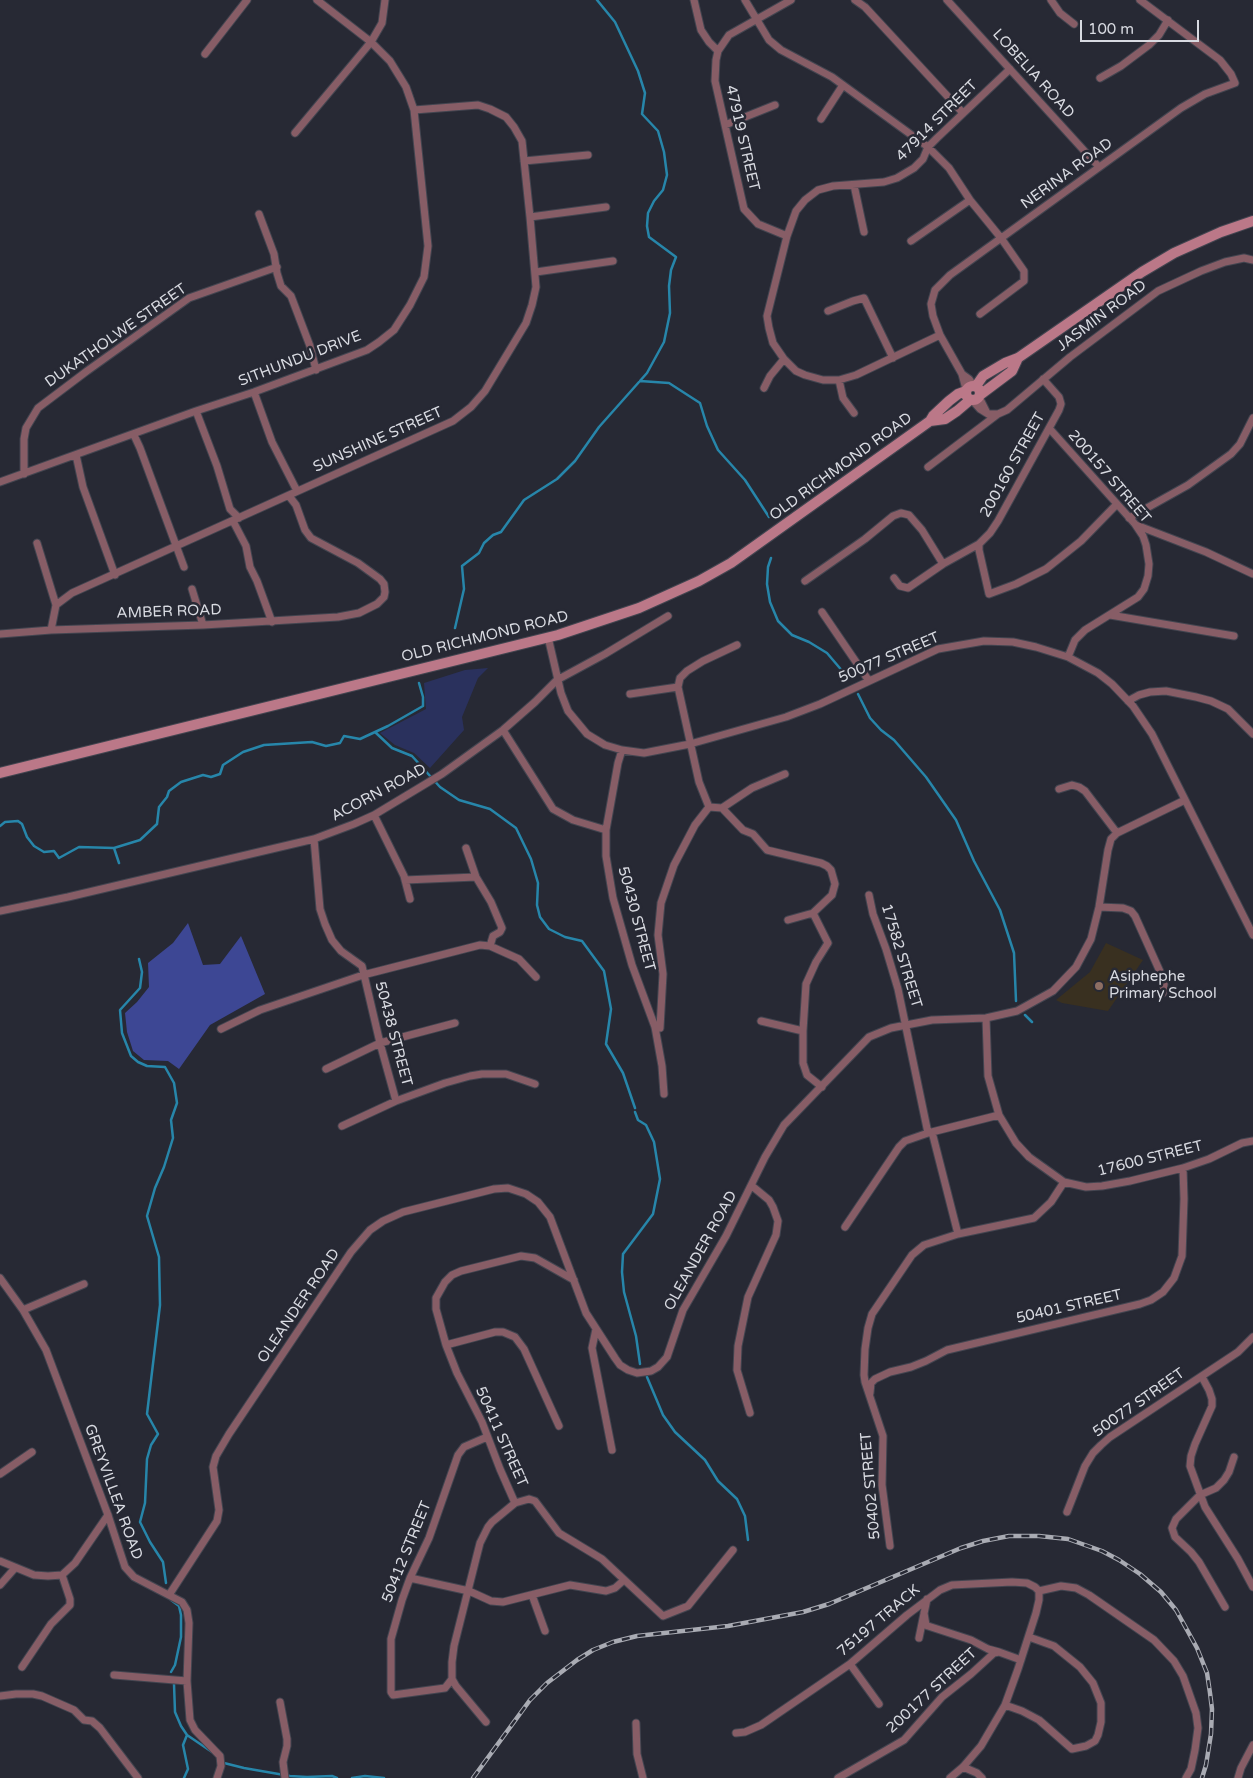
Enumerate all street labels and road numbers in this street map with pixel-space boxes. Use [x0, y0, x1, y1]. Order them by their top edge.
street label: LOBELIA ROAD [988, 26, 1078, 122]
street label: 47914 STREET [893, 77, 981, 165]
street label: 47919 STREET [721, 83, 763, 193]
street label: NERINA ROAD [1018, 135, 1116, 213]
street label: JASMIN ROAD [1054, 277, 1150, 355]
street label: DUKATHOLWE STREET [42, 280, 190, 392]
street label: SITHUNDU DRIVE [236, 327, 364, 391]
street label: SUNSHINE STREET [310, 403, 446, 477]
street label: OLD RICHMOND ROAD [766, 409, 916, 525]
street label: 200160 STREET [977, 409, 1049, 521]
street label: 200157 STREET [1064, 427, 1154, 527]
street label: AMBER ROAD [116, 601, 222, 623]
street label: OLD RICHMOND ROAD [400, 608, 570, 666]
street label: 50077 STREET [836, 629, 942, 687]
street label: ACORN ROAD [328, 760, 430, 826]
street label: 50430 STREET [613, 865, 659, 973]
street label: 17582 STREET [877, 902, 925, 1010]
street label: 50438 STREET [370, 980, 416, 1088]
street label: 17600 STREET [1096, 1137, 1204, 1181]
street label: OLEANDER ROAD [661, 1188, 741, 1314]
street label: OLEANDER ROAD [254, 1245, 344, 1367]
street label: 50401 STREET [1014, 1286, 1124, 1328]
street label: 50077 STREET [1090, 1365, 1188, 1441]
street label: 50411 STREET [471, 1384, 531, 1490]
street label: GREYVILLEA ROAD [80, 1422, 146, 1562]
street label: 50402 STREET [857, 1432, 885, 1540]
street label: 50412 STREET [378, 1499, 436, 1605]
street label: 75197 TRACK [834, 1581, 924, 1661]
street label: 200177 STREET [883, 1644, 981, 1738]

